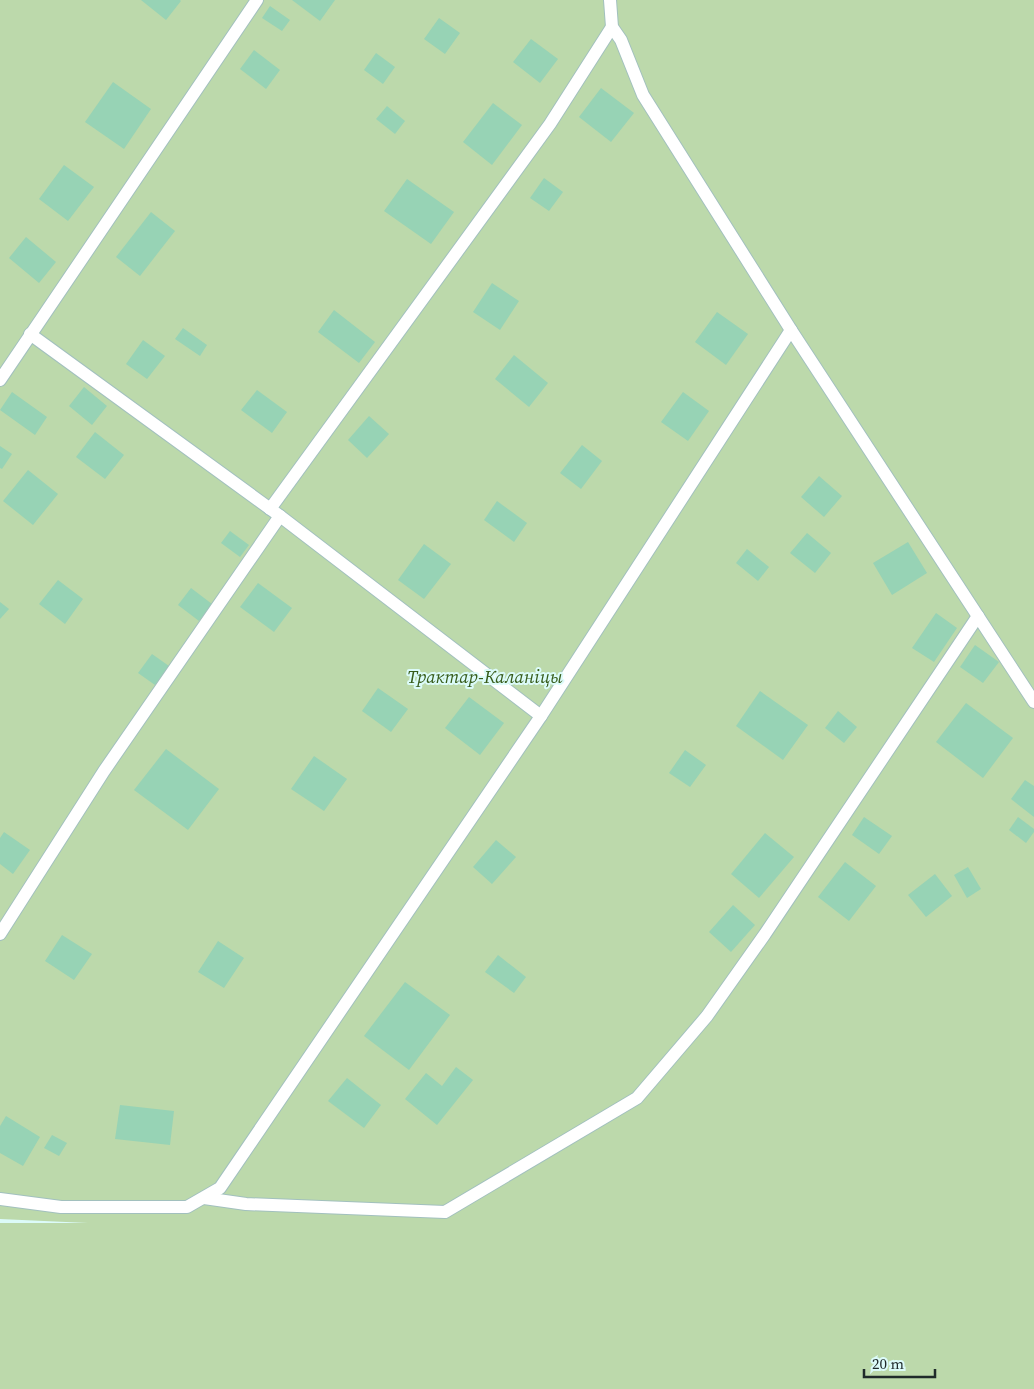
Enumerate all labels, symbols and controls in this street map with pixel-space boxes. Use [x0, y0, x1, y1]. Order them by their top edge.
park label: Трактар-Каланіцы [407, 664, 563, 689]
scale bar [864, 1346, 935, 1378]
text: 20 m [872, 1353, 904, 1374]

